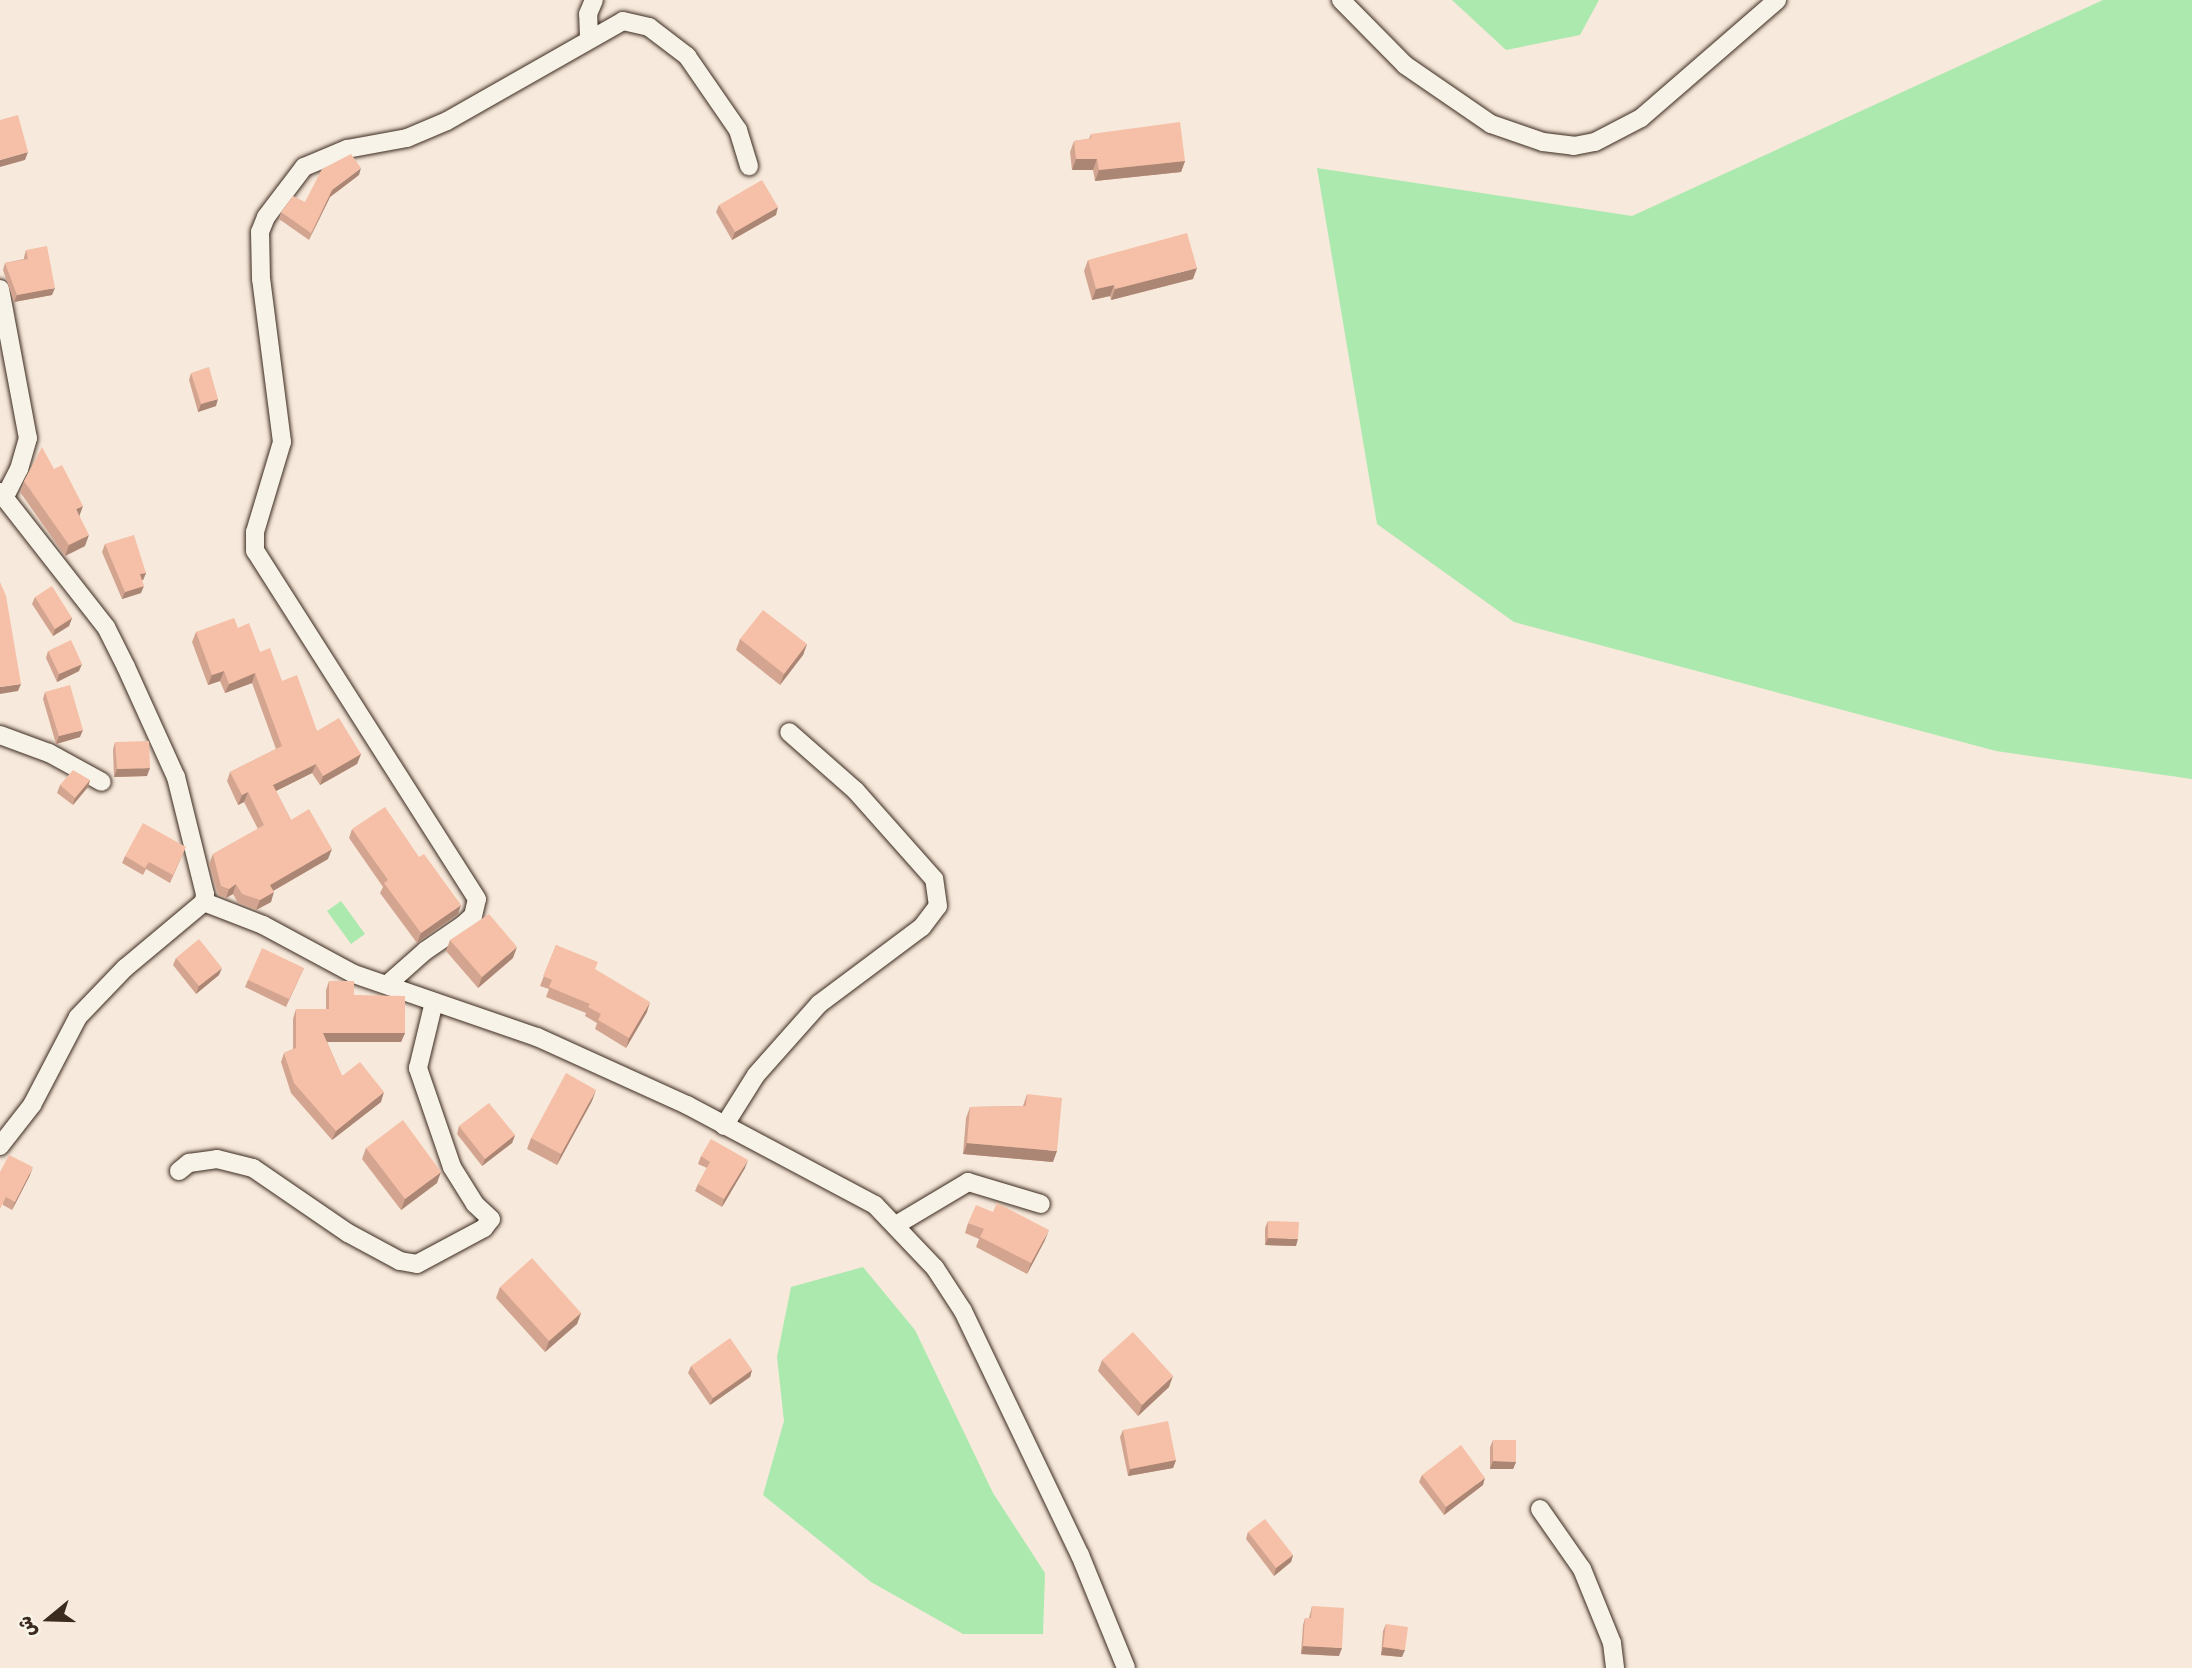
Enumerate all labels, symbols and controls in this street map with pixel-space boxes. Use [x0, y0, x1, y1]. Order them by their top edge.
north arrow [14, 1584, 84, 1654]
text: ش [13, 1612, 45, 1640]

